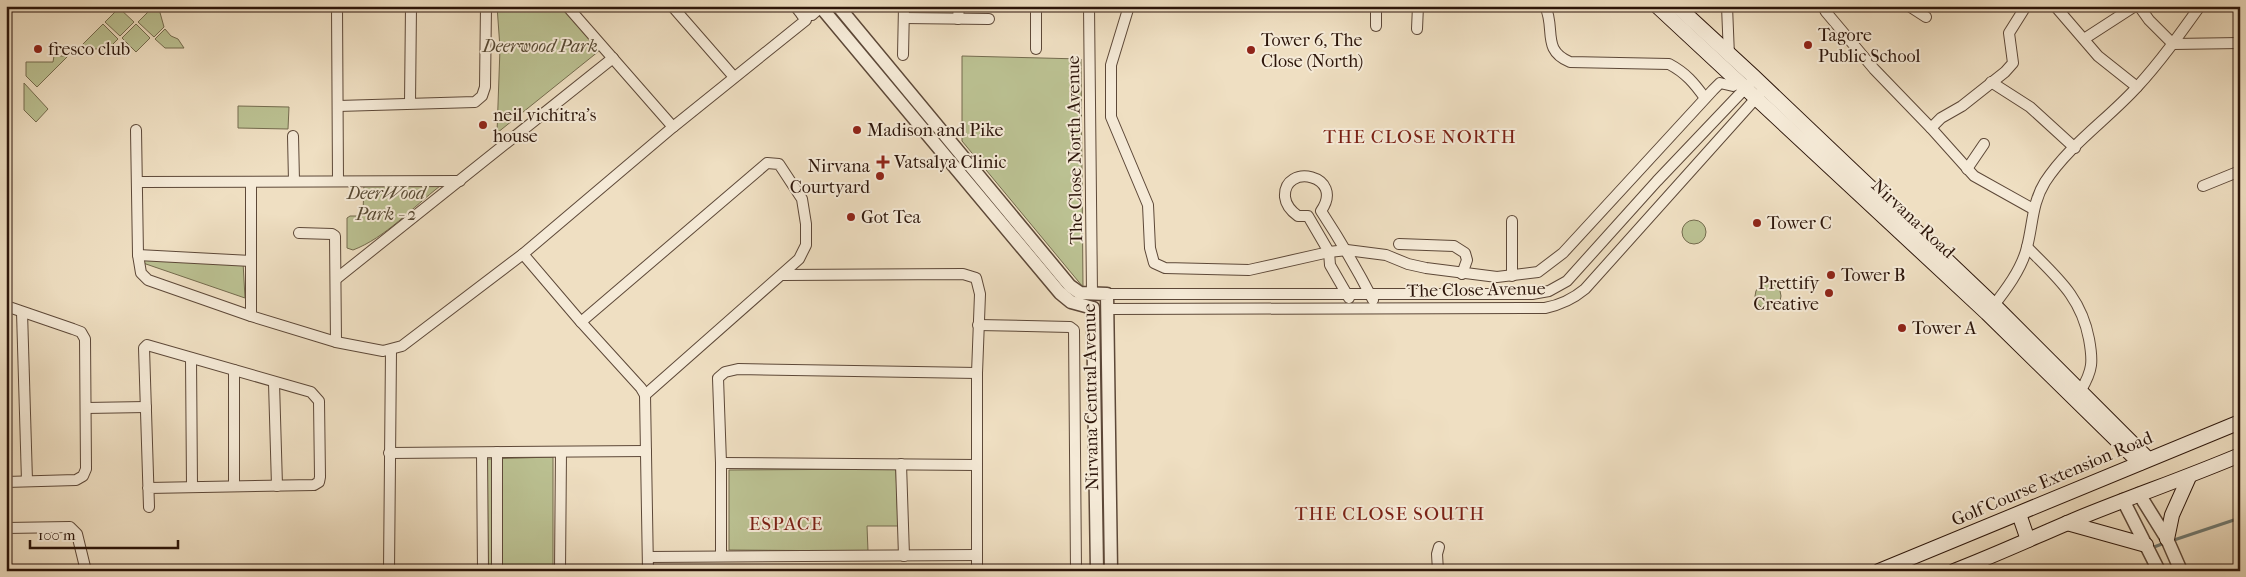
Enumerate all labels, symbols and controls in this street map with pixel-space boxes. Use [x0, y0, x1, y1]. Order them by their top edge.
place label: Tagore Public School [1818, 25, 1920, 67]
place label: Tower 6, The Close (North) [1261, 30, 1363, 72]
park label: Deerwood Park [481, 36, 598, 57]
place label: fresco club [48, 39, 130, 60]
marker: Tagore Public School [1802, 39, 1814, 51]
marker: fresco club [32, 43, 44, 55]
marker: Tower 6, The Close (North) [1245, 44, 1257, 56]
street label: The Close North Avenue [1063, 55, 1087, 245]
place label: neil vichitra's house [493, 105, 597, 147]
marker: neil vichitra's house [477, 119, 489, 131]
place label: Madison and Pike [867, 120, 1003, 141]
marker: Madison and Pike [851, 124, 863, 136]
district label: THE CLOSE NORTH [1323, 126, 1517, 148]
place label: Vatsalya Clinic [893, 152, 1007, 173]
marker: Vatsalya Clinic [876, 155, 890, 169]
place label: Nirvana Courtyard [790, 156, 871, 198]
marker: Nirvana Courtyard [874, 170, 886, 182]
street label: Nirvana Road [1867, 175, 1959, 263]
park label: DeerWood Park - 2 [346, 183, 428, 225]
place label: Got Tea [861, 207, 922, 228]
marker: Got Tea [845, 211, 857, 223]
place label: Tower C [1767, 213, 1832, 234]
marker: Tower C [1751, 217, 1763, 229]
place label: Tower B [1841, 265, 1905, 286]
marker: Tower B [1825, 269, 1837, 281]
place label: Prettify Creative [1753, 273, 1820, 315]
street label: The Close Avenue [1406, 278, 1546, 302]
marker: Prettify Creative [1823, 287, 1835, 299]
street label: Nirvana Central Avenue [1079, 303, 1103, 491]
place label: Tower A [1912, 318, 1977, 339]
marker: Tower A [1896, 322, 1908, 334]
street label: Golf Course Extension Road [1948, 427, 2156, 531]
district label: THE CLOSE SOUTH [1295, 503, 1485, 525]
district label: ESPACE [749, 513, 823, 535]
scale bar [30, 517, 178, 549]
text: 100 m [38, 526, 76, 544]

